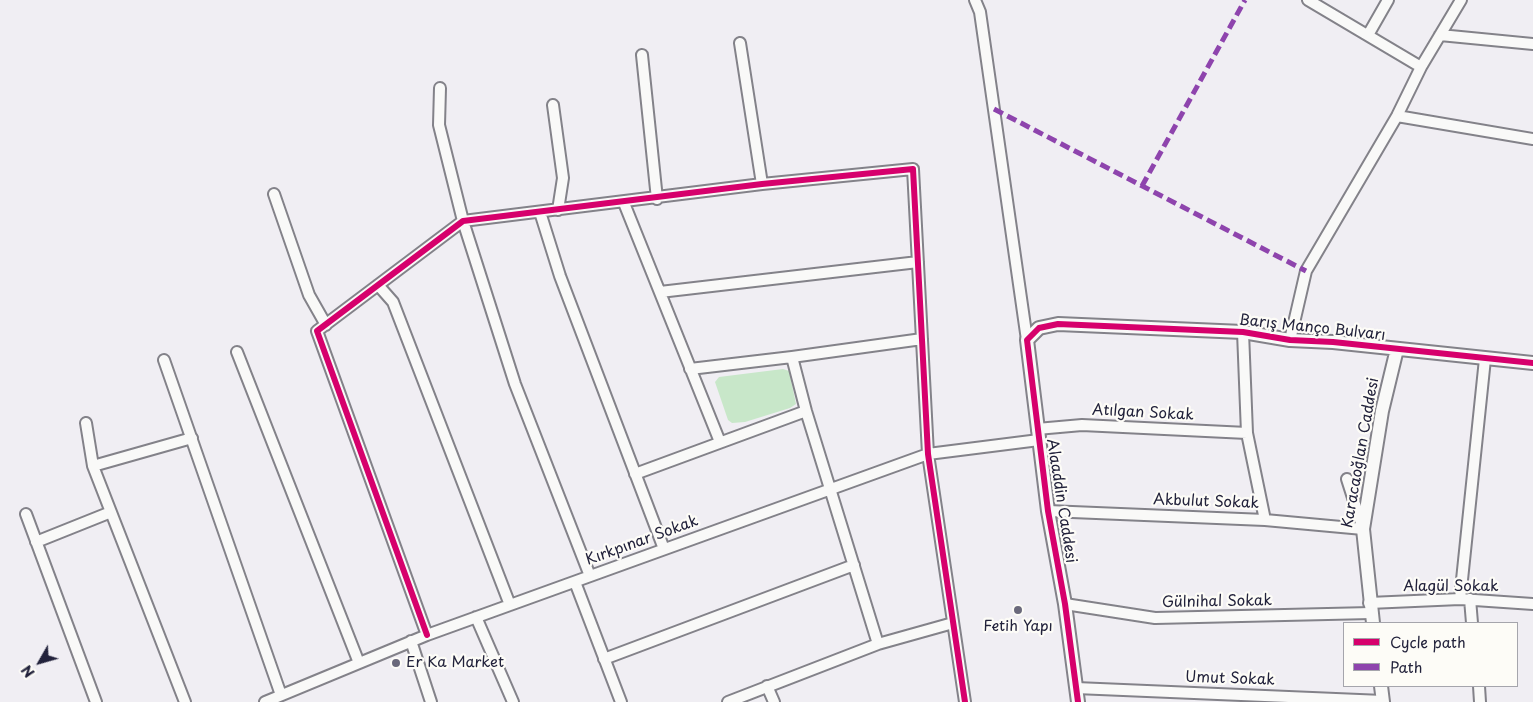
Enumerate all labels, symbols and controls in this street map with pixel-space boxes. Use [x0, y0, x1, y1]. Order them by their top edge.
street label: Barış Manço Bulvarı [1238, 311, 1386, 345]
street label: Karacaoğlan Caddesi [1339, 376, 1383, 530]
street label: Atılgan Sokak [1092, 401, 1194, 425]
street label: Alaaddin Caddesi [1042, 438, 1080, 564]
street label: Akbulut Sokak [1153, 491, 1259, 513]
street label: Kırkpınar Sokak [583, 512, 701, 570]
street label: Alagül Sokak [1403, 578, 1499, 596]
street label: Gülnihal Sokak [1162, 592, 1272, 612]
marker: Fetih Yapı [1012, 604, 1024, 616]
place label: Fetih Yapı [983, 618, 1053, 636]
legend [1343, 622, 1518, 687]
text: Cycle path [1390, 630, 1466, 653]
north arrow [15, 637, 65, 687]
place label: Er Ka Market [406, 654, 504, 672]
text: Path [1390, 655, 1422, 678]
marker: Er Ka Market [390, 657, 402, 669]
text: N [16, 661, 39, 682]
street label: Umut Sokak [1185, 668, 1275, 690]

